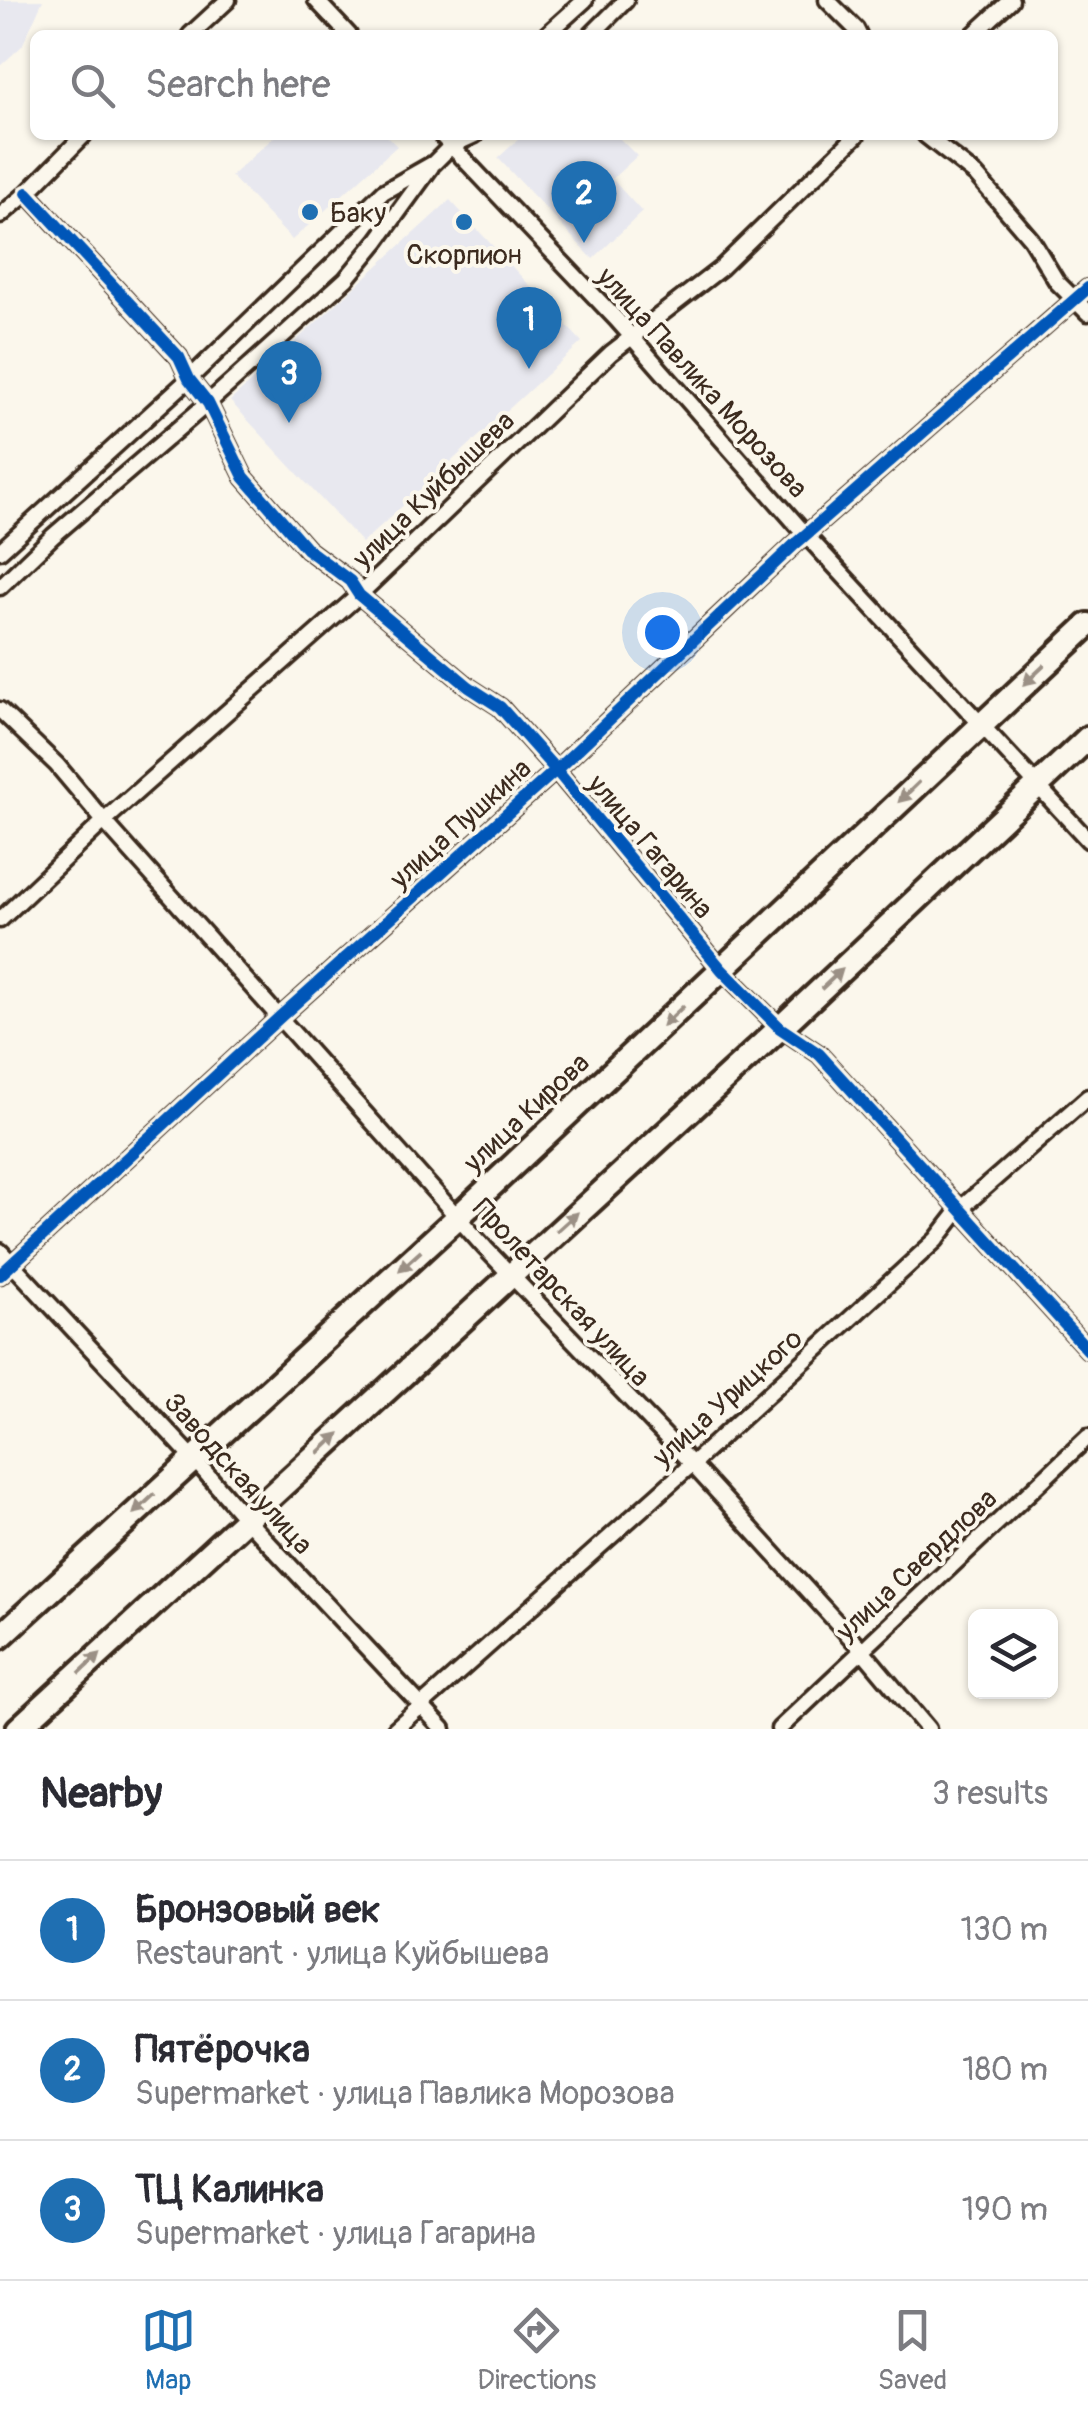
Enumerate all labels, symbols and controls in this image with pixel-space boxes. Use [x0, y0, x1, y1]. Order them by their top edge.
search box [30, 30, 1058, 140]
icon: search [65, 58, 120, 113]
text: Search here [145, 61, 331, 109]
pin: 2 [552, 160, 616, 243]
place label: Баку [330, 196, 386, 231]
marker: Баку [299, 201, 321, 223]
marker: Скорпион [453, 211, 475, 233]
place label: Скорпион [406, 238, 522, 273]
street label: улица Павлика Морозова [588, 259, 815, 506]
pin: 1 [496, 286, 562, 369]
pin: 3 [256, 340, 322, 423]
street label: улица Куйбышева [345, 404, 522, 577]
your location [637, 607, 688, 658]
one-way arrow [1022, 663, 1046, 686]
street label: улица Пушкина [382, 751, 539, 897]
street label: улица Гагарина [579, 767, 720, 926]
one-way arrow [897, 780, 921, 803]
one-way arrow [820, 967, 844, 990]
one-way arrow [662, 1004, 686, 1027]
street label: улица Кирова [456, 1046, 597, 1181]
street label: Пролетарская улица [465, 1192, 657, 1394]
one-way arrow [555, 1211, 579, 1234]
one-way arrow [398, 1249, 422, 1272]
street label: улица Урицкого [645, 1322, 810, 1475]
street label: Заводская улица [156, 1386, 320, 1562]
one-way arrow [316, 1432, 340, 1455]
street label: улица Свердлова [829, 1482, 1005, 1649]
one-way arrow [132, 1492, 156, 1515]
map controls [968, 1609, 1058, 1699]
button: layers [968, 1609, 1058, 1699]
one-way arrow [78, 1652, 102, 1675]
text: Nearby [40, 1768, 162, 1820]
text: 3 results [932, 1774, 1048, 1814]
text: Бронзовый век [135, 1886, 380, 1934]
text: 1 [66, 1910, 79, 1950]
text: 130 m [960, 1910, 1048, 1950]
text: Restaurant · улица Куйбышева [135, 1934, 549, 1974]
text: Пятёрочка [135, 2026, 310, 2074]
text: 2 [64, 2050, 81, 2090]
text: 180 m [962, 2050, 1048, 2090]
text: Supermarket · улица Павлика Морозова [135, 2074, 675, 2114]
text: ТЦ Калинка [135, 2166, 324, 2214]
text: 3 [64, 2190, 81, 2230]
text: 190 m [962, 2190, 1048, 2230]
text: Supermarket · улица Гагарина [135, 2214, 536, 2254]
tab: Map [141, 2303, 196, 2398]
tab: Directions [477, 2303, 596, 2398]
tab: Saved [878, 2303, 947, 2398]

